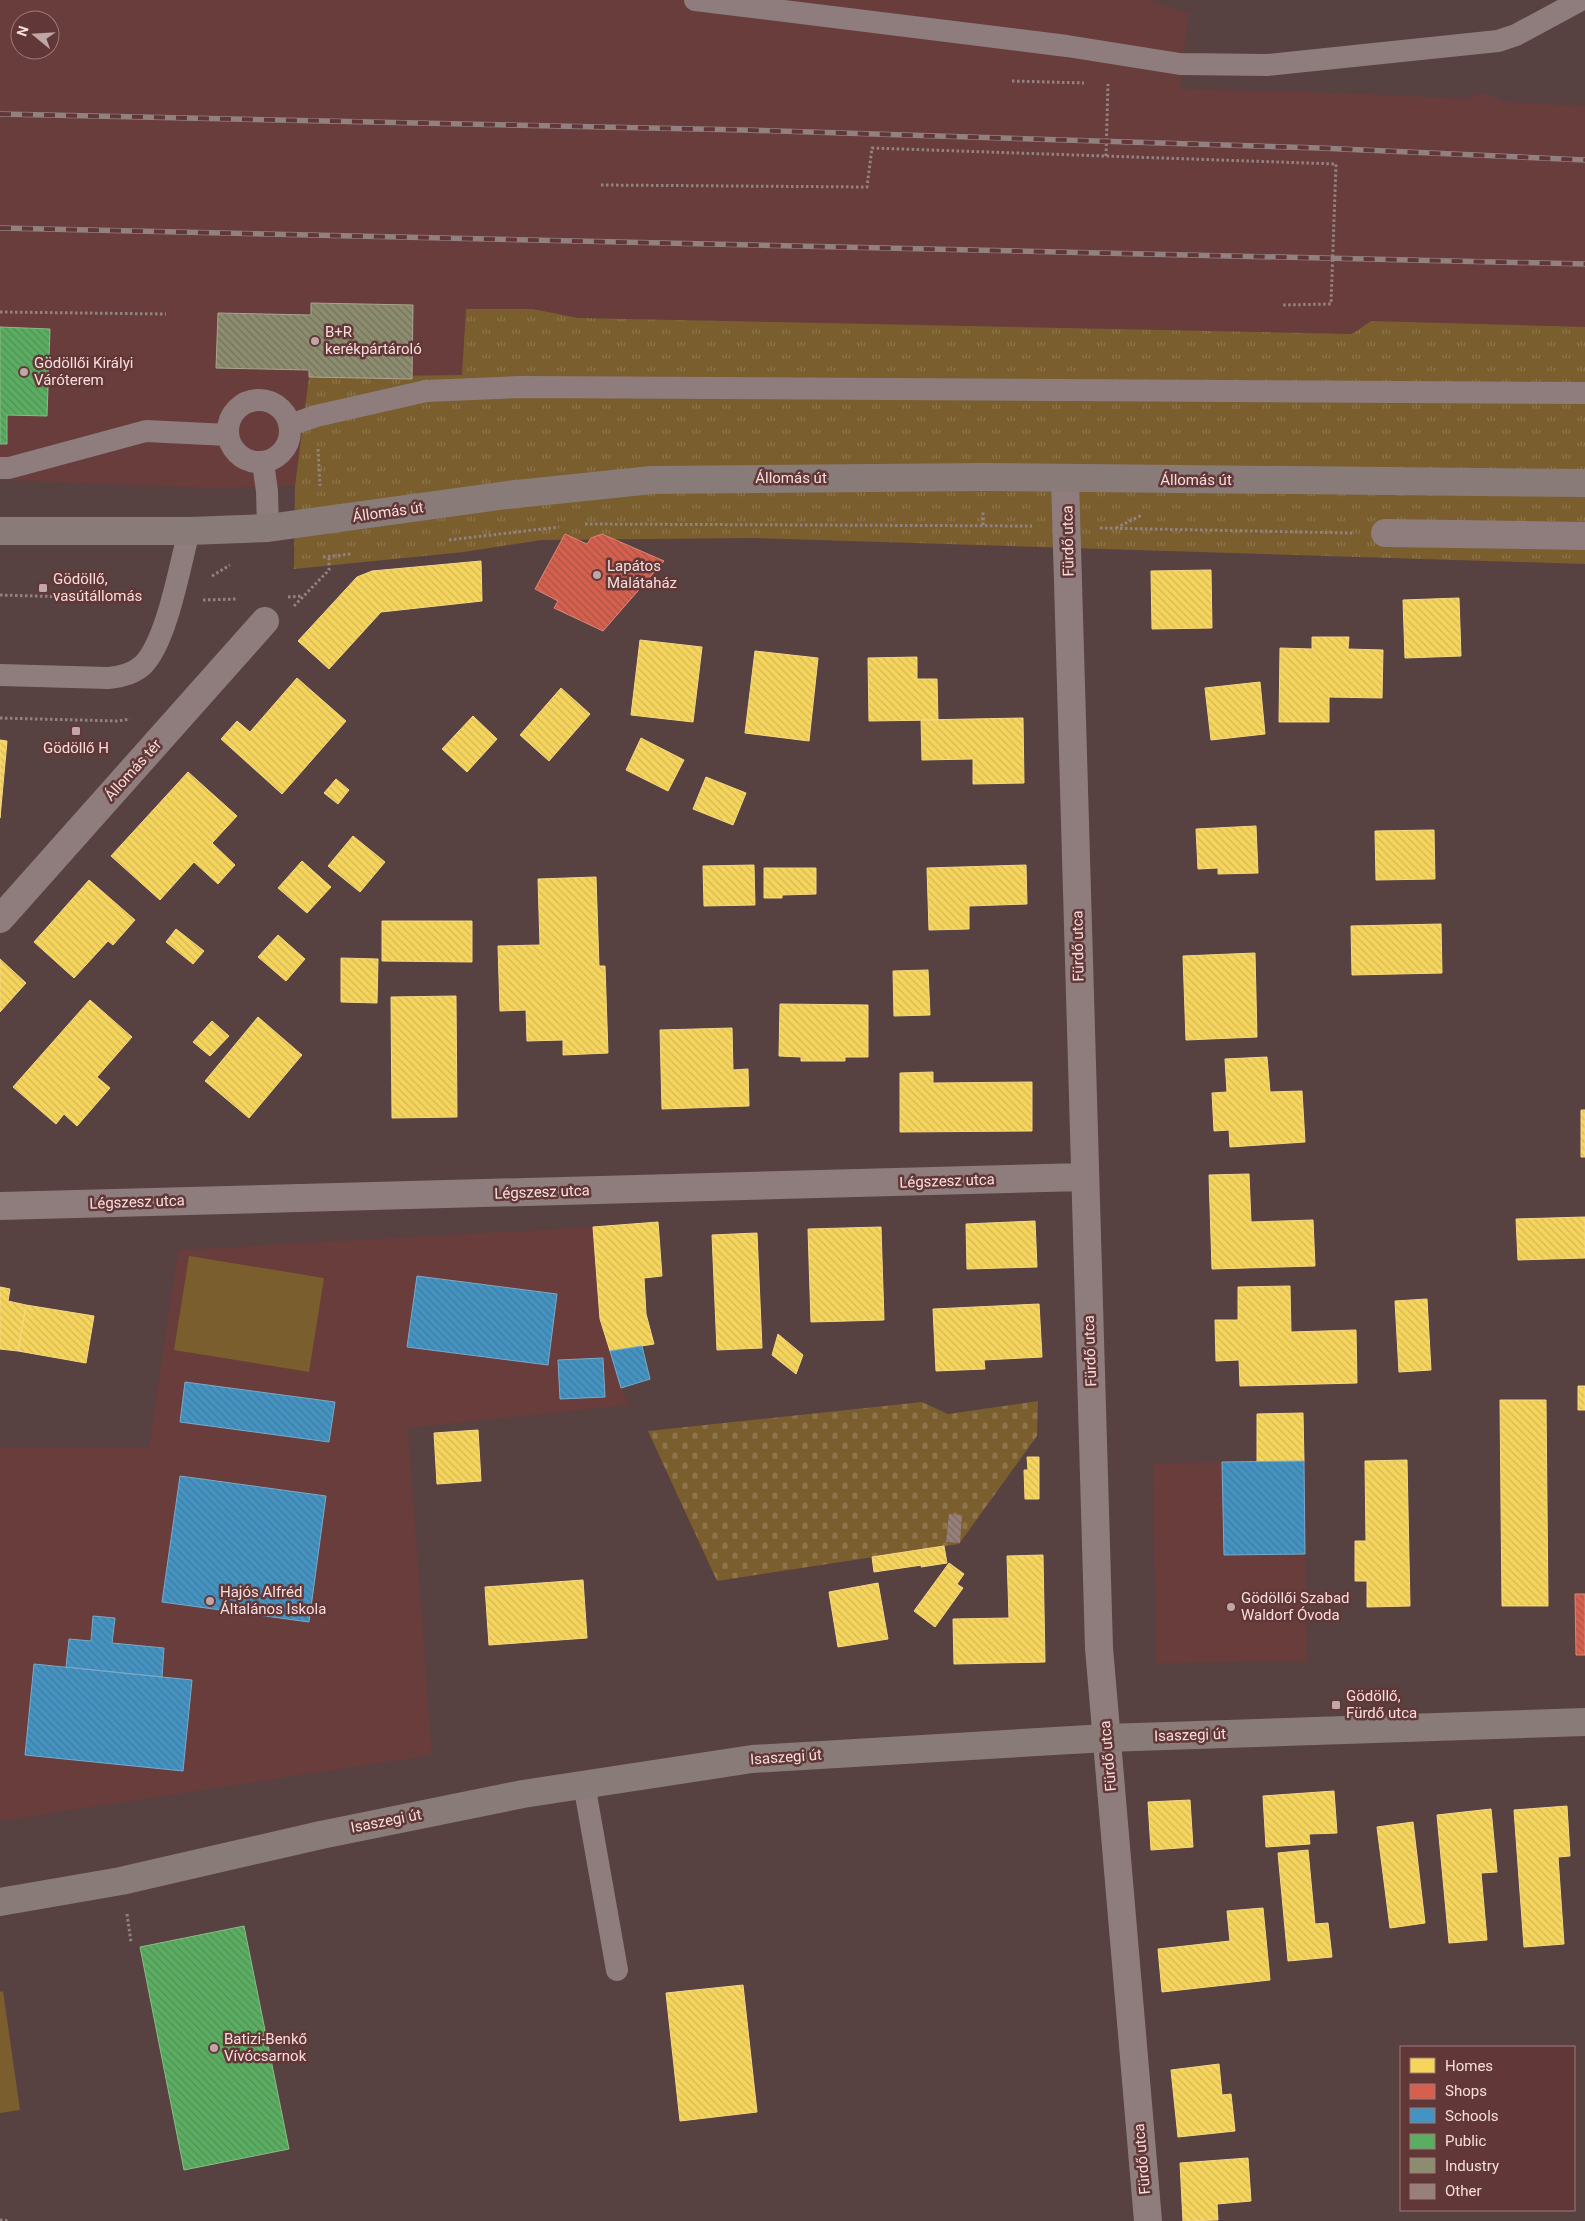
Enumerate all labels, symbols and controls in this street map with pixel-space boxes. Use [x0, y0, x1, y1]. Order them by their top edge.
north arrow [10, 10, 60, 60]
text: N [13, 24, 32, 38]
place label: B+R kerékpártároló [325, 323, 422, 358]
marker: B+R kerékpártároló [309, 335, 321, 347]
place label: Gödöllői Királyi Váróterem [34, 354, 133, 389]
marker: Gödöllői Királyi Váróterem [18, 366, 30, 378]
street label: Állomás út [755, 469, 827, 487]
street label: Állomás út [1160, 471, 1232, 489]
street label: Állomás út [351, 498, 425, 526]
street label: Fürdő utca [1058, 505, 1078, 577]
place label: Lapátos Malátaház [607, 557, 677, 592]
marker: Lapátos Malátaház [591, 569, 603, 581]
place label: Gödöllő, vasútállomás [53, 570, 142, 605]
marker: Gödöllő, vasútállomás [37, 582, 49, 594]
marker: Gödöllő H [70, 725, 82, 737]
street label: Állomás tér [101, 736, 165, 804]
place label: Gödöllő H [43, 739, 109, 757]
street label: Fürdő utca [1068, 910, 1088, 982]
street label: Légszesz utca [899, 1170, 995, 1192]
street label: Légszesz utca [494, 1181, 590, 1203]
street label: Légszesz utca [89, 1191, 185, 1213]
street label: Fürdő utca [1080, 1315, 1100, 1387]
place label: Hajós Alfréd Általános Iskola [220, 1583, 326, 1618]
place label: Gödöllői Szabad Waldorf Óvoda [1241, 1589, 1350, 1624]
marker: Hajós Alfréd Általános Iskola [204, 1595, 216, 1607]
marker: Gödöllői Szabad Waldorf Óvoda [1225, 1601, 1237, 1613]
place label: Gödöllő, Fürdő utca [1346, 1687, 1417, 1722]
marker: Gödöllő, Fürdő utca [1330, 1699, 1342, 1711]
street label: Fürdő utca [1096, 1720, 1120, 1792]
street label: Isaszegi út [1154, 1725, 1226, 1745]
street label: Isaszegi út [749, 1746, 823, 1768]
street label: Isaszegi út [349, 1805, 423, 1837]
place label: Batizi-Benkő Vívócsarnok [224, 2030, 307, 2065]
marker: Batizi-Benkő Vívócsarnok [208, 2042, 220, 2054]
legend [1400, 2046, 1575, 2211]
text: Homes [1445, 2057, 1493, 2075]
text: Shops [1445, 2082, 1487, 2100]
text: Schools [1445, 2107, 1499, 2125]
street label: Fürdő utca [1130, 2123, 1154, 2195]
text: Public [1445, 2132, 1486, 2150]
text: Industry [1445, 2157, 1499, 2175]
text: Other [1445, 2182, 1482, 2200]

